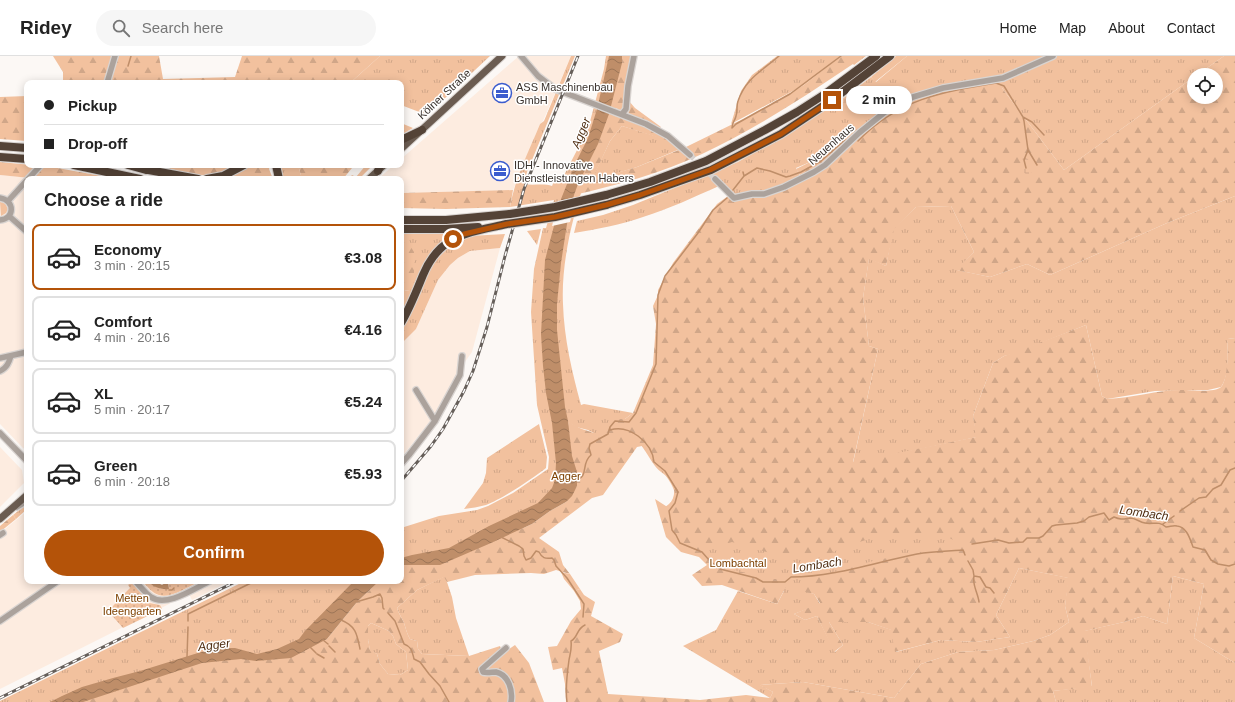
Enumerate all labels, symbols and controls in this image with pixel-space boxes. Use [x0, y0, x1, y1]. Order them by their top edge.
search box [96, 10, 376, 46]
text: Ridey [20, 17, 72, 38]
icon: search [110, 17, 132, 39]
text: Search here [142, 19, 223, 36]
text: Home [1000, 20, 1037, 36]
text: Map [1059, 20, 1086, 36]
text: About [1108, 20, 1145, 36]
text: Contact [1167, 20, 1215, 36]
street label: Kölner Straße [415, 66, 473, 122]
map controls [1187, 68, 1223, 104]
button: locate [1187, 68, 1223, 104]
place label: ASS Maschinenbau GmbH [516, 81, 613, 106]
office icon: ASS Maschinenbau GmbH [491, 82, 513, 104]
callout: 2 min [846, 86, 912, 114]
route end [823, 91, 841, 109]
text: 2 min [862, 92, 896, 107]
text: Pickup [68, 97, 117, 114]
water label: Agger [568, 115, 594, 151]
street label: Neuenhaus [806, 121, 857, 167]
text: Drop-off [68, 135, 127, 152]
place label: IDH - Innovative Dienstleistungen Habers [514, 159, 634, 184]
office icon: IDH - Innovative Dienstleistungen Habers [489, 160, 511, 182]
text: Choose a ride [44, 190, 163, 210]
route start [444, 230, 462, 248]
icon: car [46, 239, 82, 275]
text: Economy [94, 241, 162, 258]
text: €3.08 [344, 249, 382, 266]
text: 3 min · 20:15 [94, 258, 170, 273]
icon: car [46, 311, 82, 347]
text: Comfort [94, 313, 152, 330]
text: €4.16 [344, 321, 382, 338]
text: 4 min · 20:16 [94, 330, 170, 345]
icon: car [46, 383, 82, 419]
text: XL [94, 385, 113, 402]
text: €5.24 [344, 393, 382, 410]
text: 5 min · 20:17 [94, 402, 170, 417]
icon: car [46, 455, 82, 491]
text: Green [94, 457, 137, 474]
text: €5.93 [344, 465, 382, 482]
park label: Agger [551, 470, 581, 482]
text: 6 min · 20:18 [94, 474, 170, 489]
water label: Lombach [1119, 503, 1170, 523]
button: Confirm [44, 530, 384, 576]
water label: Lombach [792, 554, 843, 576]
park label: Lombachtal [710, 557, 766, 569]
park label: Metten Ideengarten [103, 592, 161, 617]
water label: Agger [196, 636, 232, 654]

